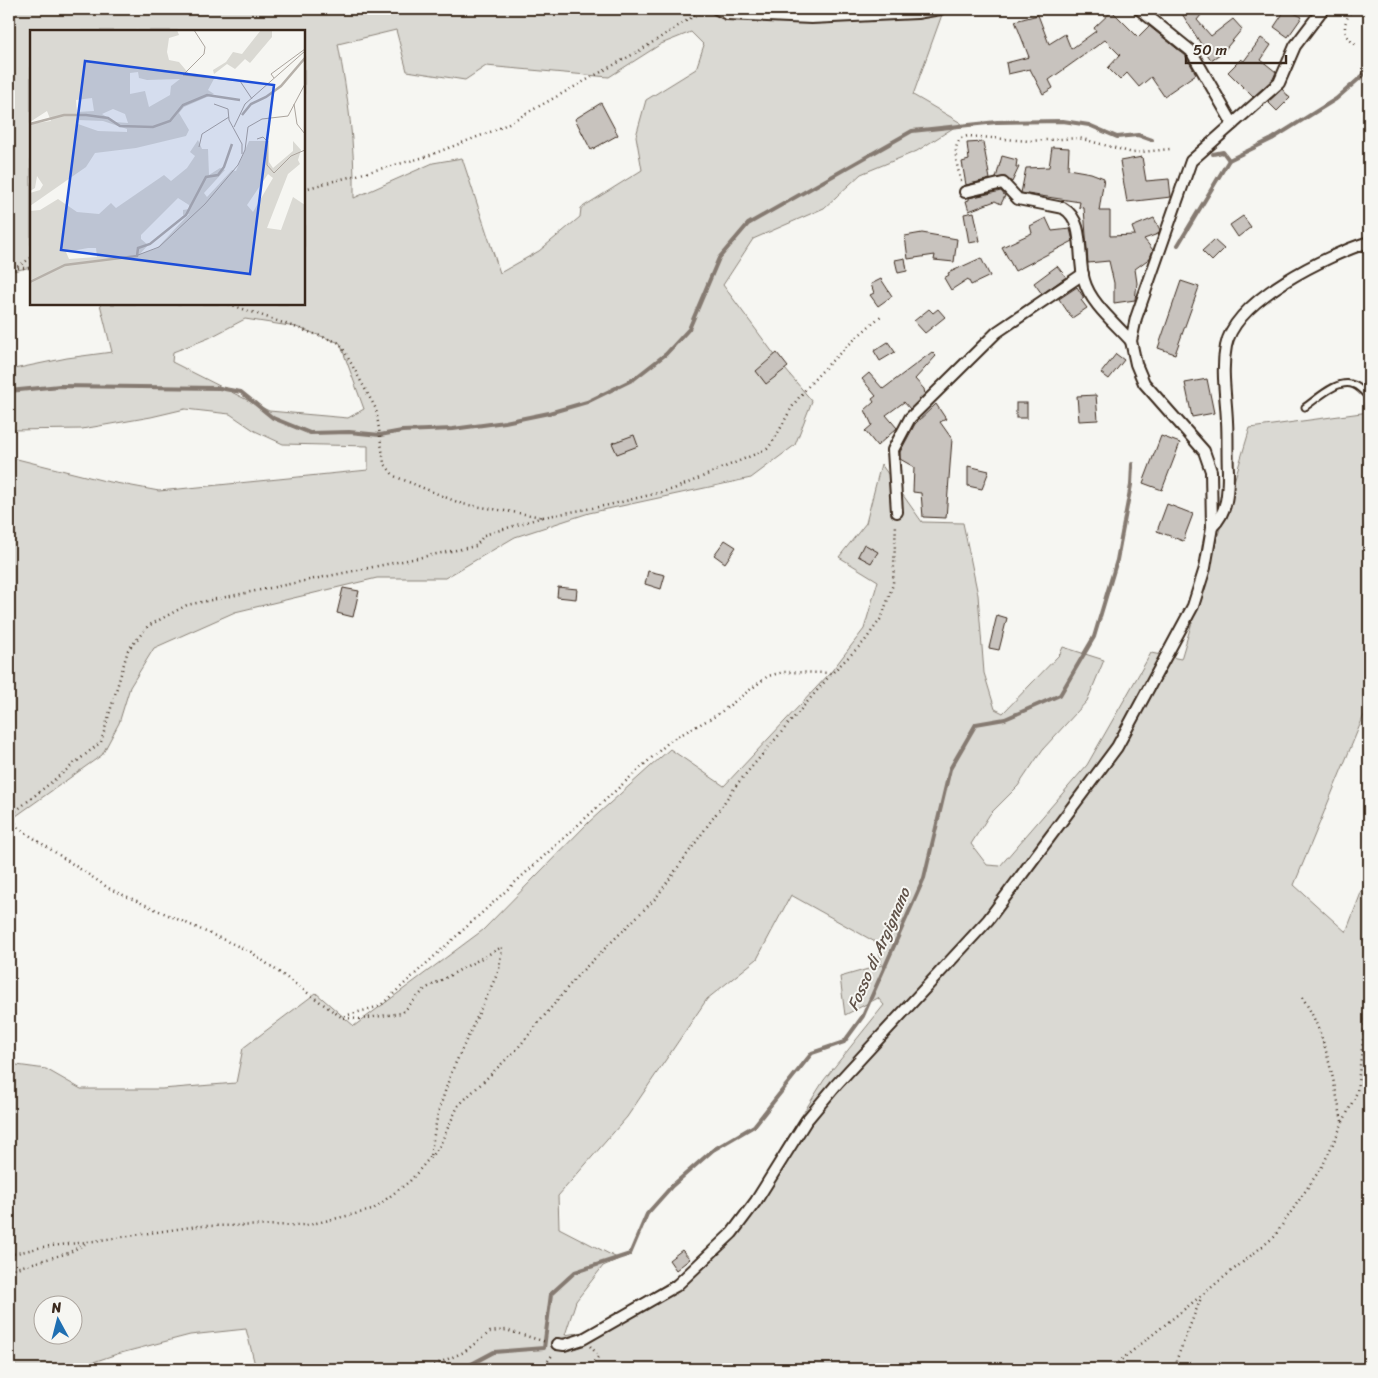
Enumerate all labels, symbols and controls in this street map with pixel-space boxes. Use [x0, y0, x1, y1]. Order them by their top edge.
inset map [30, 30, 305, 305]
scale bar [1186, 32, 1286, 64]
text: 50 m [1193, 37, 1228, 63]
water label: Fosso di Argignano [838, 882, 919, 1015]
text: N [49, 1295, 63, 1321]
north arrow [32, 1296, 82, 1346]

